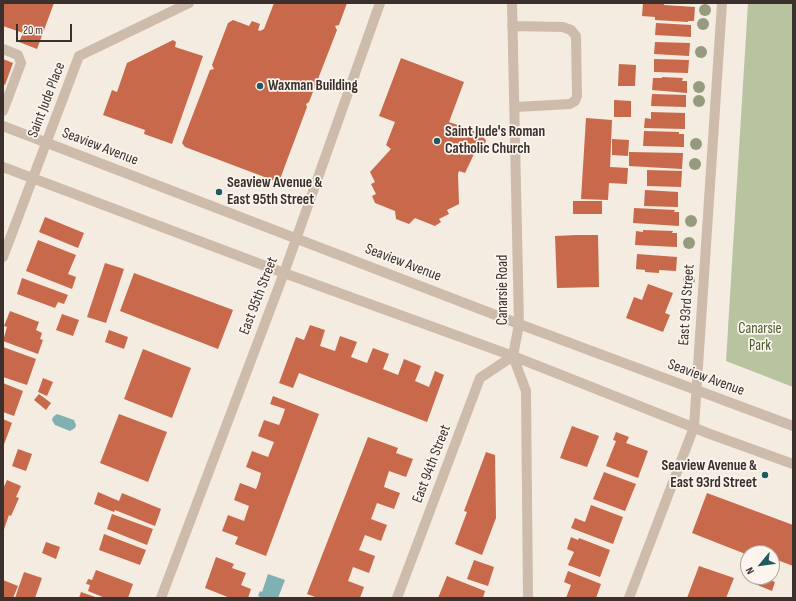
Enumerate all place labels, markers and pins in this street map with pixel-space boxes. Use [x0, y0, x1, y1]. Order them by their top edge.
place label: Waxman Building [268, 77, 358, 95]
marker: Waxman Building [255, 81, 265, 91]
place label: Saint Jude's Roman Catholic Church [445, 123, 545, 158]
marker: Saint Jude's Roman Catholic Church [432, 136, 442, 146]
place label: Seaview Avenue & East 95th Street [227, 174, 323, 209]
marker: Seaview Avenue & East 95th Street [214, 187, 224, 197]
place label: Seaview Avenue & East 93rd Street [661, 457, 757, 492]
marker: Seaview Avenue & East 93rd Street [760, 470, 770, 480]

